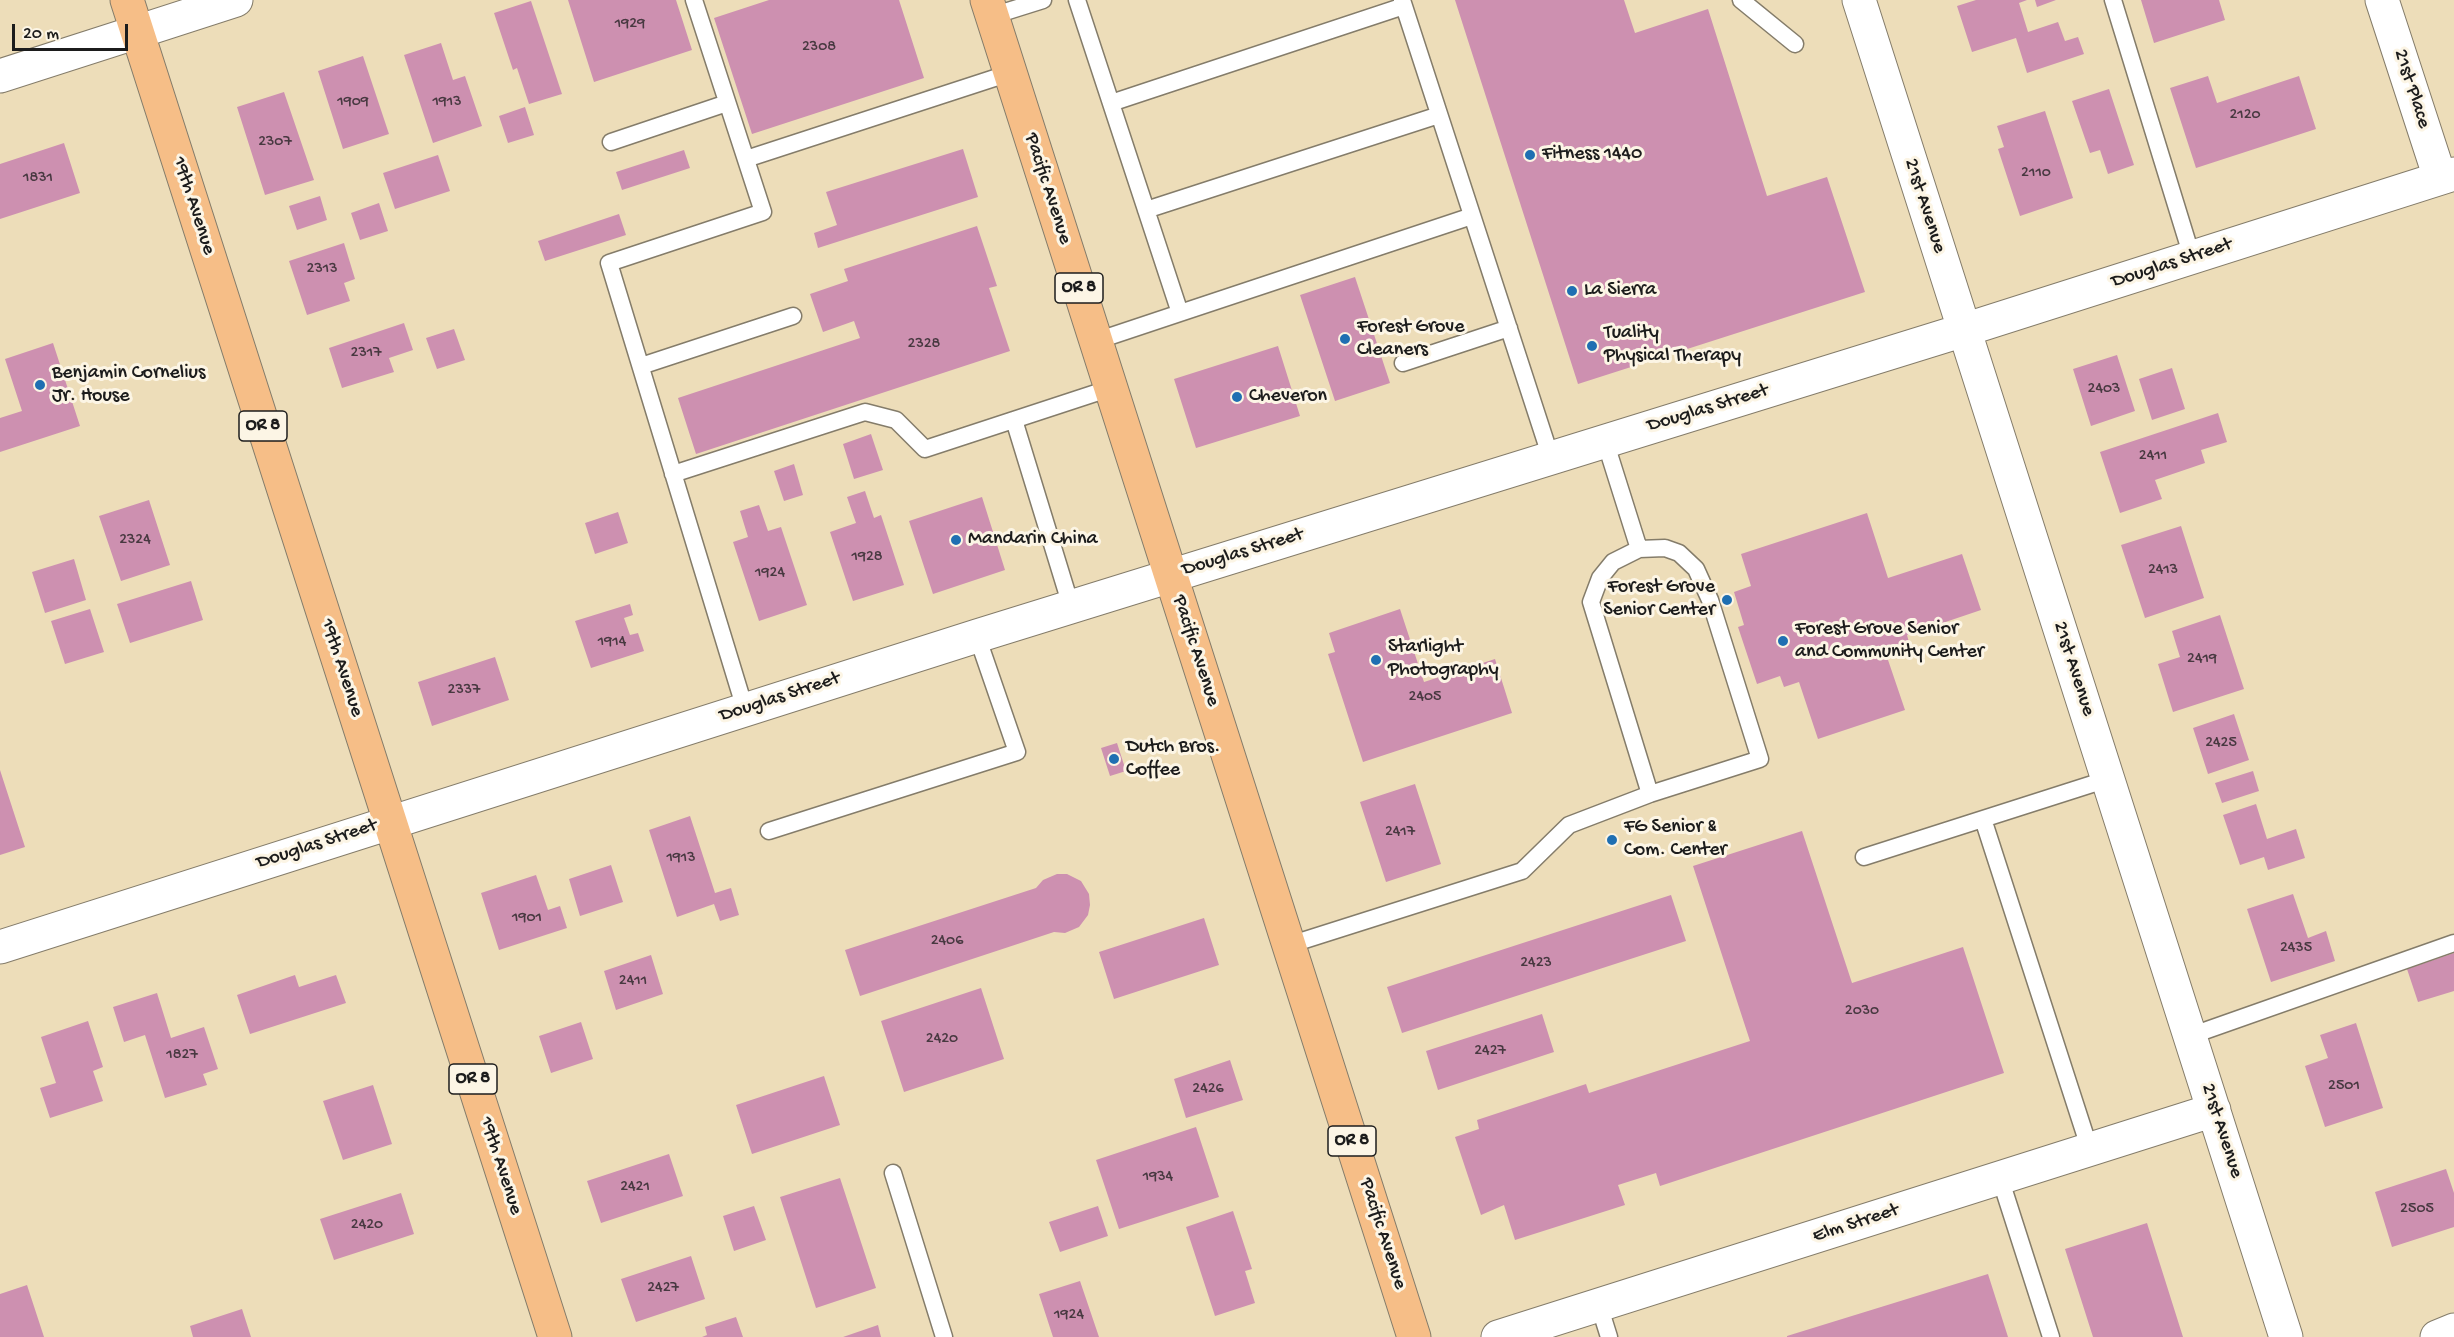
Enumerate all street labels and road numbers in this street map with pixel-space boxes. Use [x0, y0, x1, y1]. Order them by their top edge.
street label: 21st Place [2387, 46, 2435, 132]
street label: Pacific Avenue [1018, 130, 1076, 248]
street label: 19th Avenue [166, 154, 220, 258]
street label: 21st Avenue [1897, 156, 1951, 256]
street label: Douglas Street [2109, 233, 2235, 295]
road number: OR 8 [1055, 273, 1103, 303]
street label: Douglas Street [1645, 379, 1771, 439]
road number: OR 8 [239, 411, 287, 441]
street label: Douglas Street [1180, 523, 1306, 583]
street label: Pacific Avenue [1166, 592, 1224, 710]
street label: 19th Avenue [314, 616, 368, 720]
street label: 21st Avenue [2046, 619, 2100, 719]
street label: Douglas Street [717, 667, 843, 729]
street label: Douglas Street [254, 814, 380, 876]
road number: OR 8 [449, 1064, 497, 1094]
street label: 21st Avenue [2194, 1081, 2248, 1181]
street label: 19th Avenue [473, 1114, 527, 1218]
road number: OR 8 [1328, 1126, 1376, 1156]
street label: Pacific Avenue [1353, 1175, 1411, 1293]
street label: Elm Street [1810, 1199, 1902, 1249]

